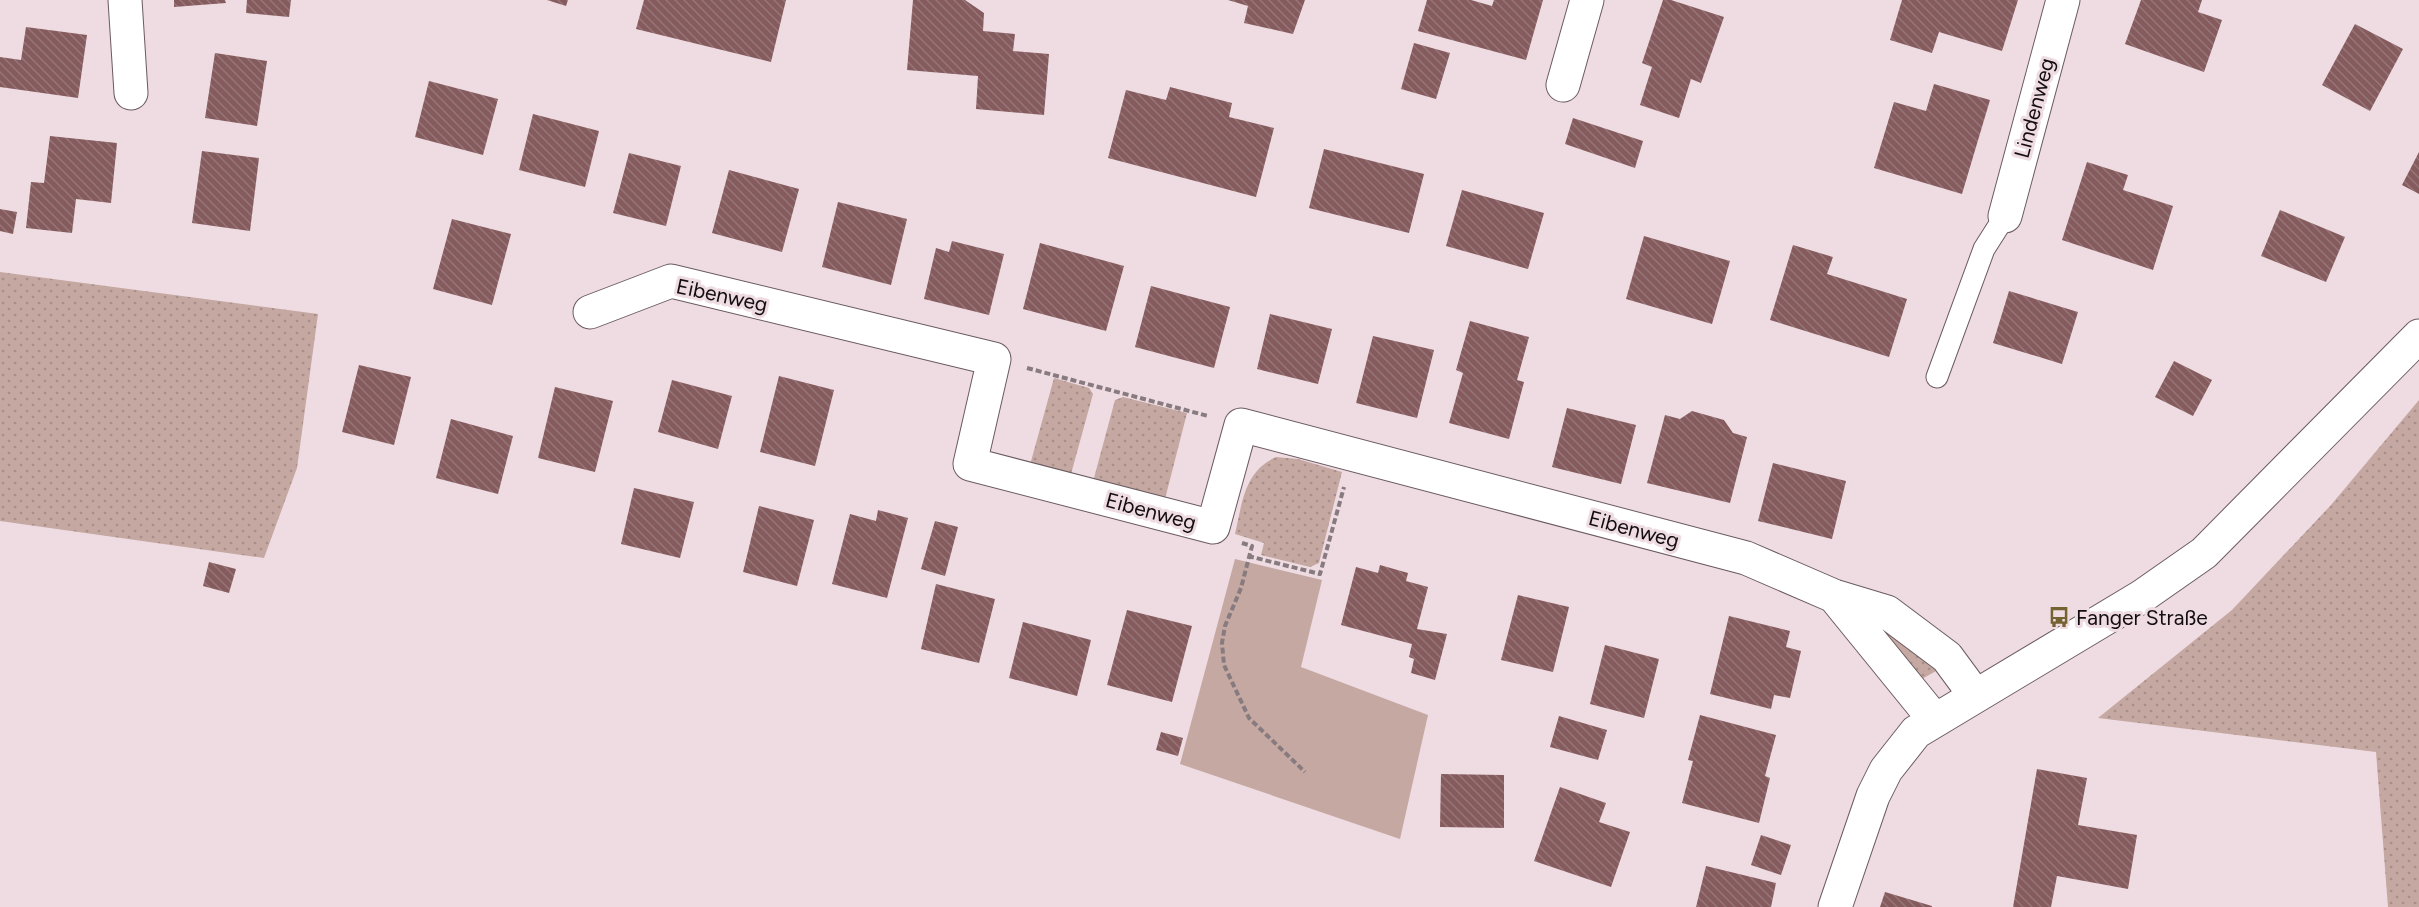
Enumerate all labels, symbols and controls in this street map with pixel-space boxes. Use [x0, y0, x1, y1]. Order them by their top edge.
street label: Lindenweg [2009, 55, 2059, 161]
street label: Eibenweg [674, 273, 770, 317]
street label: Eibenweg [1103, 487, 1199, 535]
street label: Eibenweg [1586, 505, 1682, 553]
bus stop icon: Fanger Straße [2047, 605, 2071, 629]
place label: Fanger Straße [2076, 605, 2208, 630]

